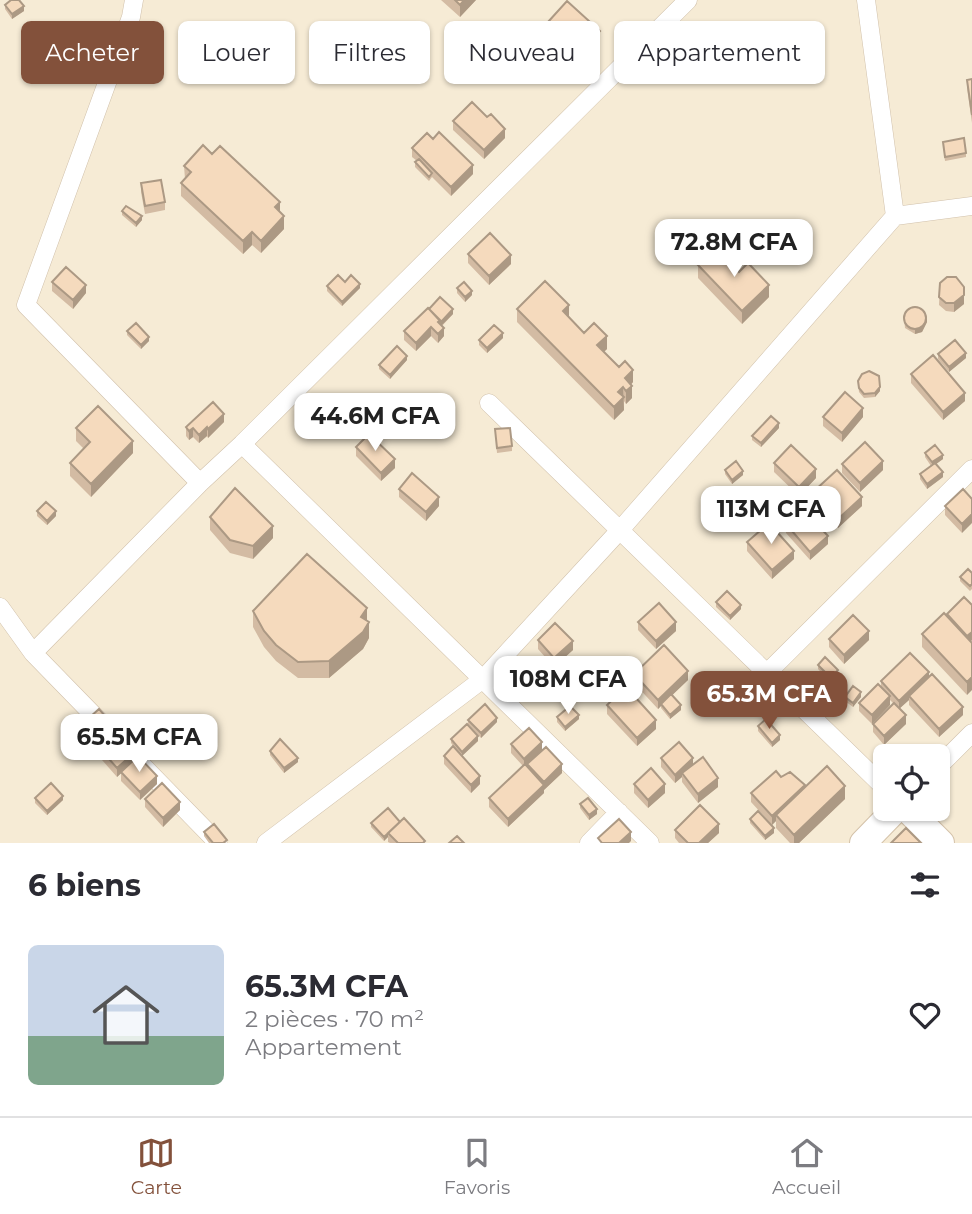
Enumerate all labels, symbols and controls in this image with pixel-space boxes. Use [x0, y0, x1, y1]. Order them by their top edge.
chip: Acheter [21, 21, 164, 84]
chip: Louer [178, 21, 295, 84]
chip: Filtres [309, 21, 430, 84]
chip: Nouveau [444, 21, 600, 84]
chip: Appartement [614, 21, 825, 84]
pin: 72.8M CFA [654, 219, 814, 279]
text: 72.8M CFA [671, 228, 797, 256]
pin: 44.6M CFA [295, 393, 455, 453]
text: 44.6M CFA [310, 402, 440, 430]
pin: 113M CFA [699, 486, 843, 546]
text: 113M CFA [717, 495, 825, 523]
pin: 108M CFA [496, 656, 640, 716]
text: 108M CFA [510, 665, 626, 693]
pin: 65.3M CFA [689, 672, 849, 731]
text: 65.3M CFA [707, 680, 832, 708]
pin: 65.5M CFA [59, 714, 219, 774]
text: 65.5M CFA [77, 723, 201, 751]
map controls [873, 744, 950, 821]
button: locate [873, 744, 950, 821]
icon: filters [906, 866, 944, 904]
text: 6 biens [28, 867, 141, 904]
text: 65.3M CFA [245, 968, 408, 1005]
icon: home [84, 973, 168, 1057]
icon: heart [906, 996, 944, 1034]
text: 2 pièces · 70 m² [245, 1005, 424, 1033]
text: Appartement [245, 1033, 402, 1061]
tab: Carte [131, 1134, 182, 1199]
tab: Favoris [444, 1134, 510, 1199]
tab: Accueil [772, 1134, 841, 1199]

